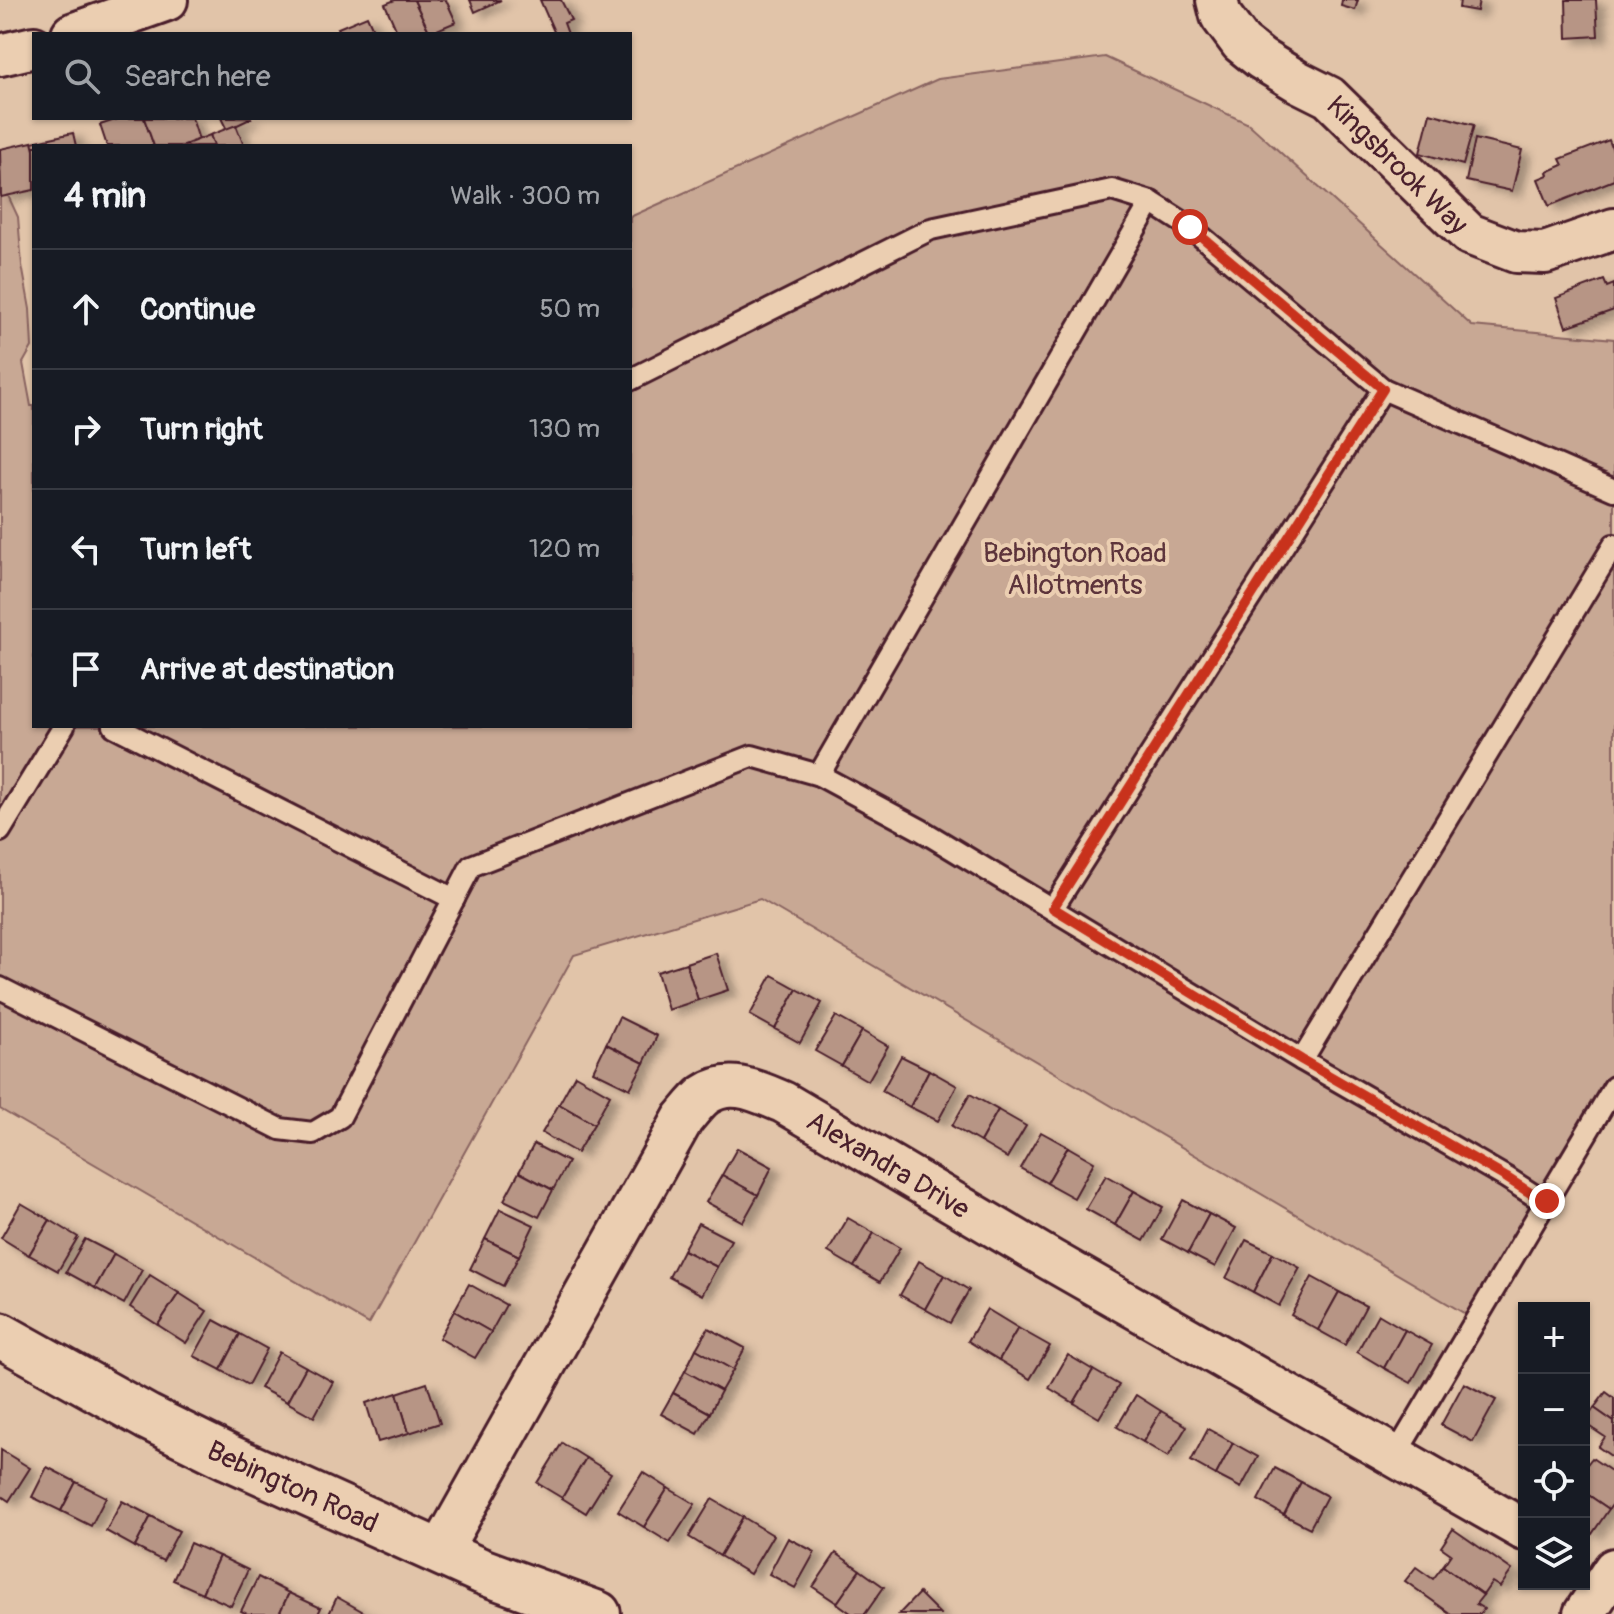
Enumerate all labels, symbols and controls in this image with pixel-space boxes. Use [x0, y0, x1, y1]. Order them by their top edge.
search box [32, 32, 632, 120]
icon: search [60, 54, 104, 98]
text: Search here [124, 58, 271, 95]
street label: Kingsbrook Way [1319, 89, 1475, 242]
text: 4 min [64, 175, 146, 218]
text: Walk · 300 m [450, 180, 600, 212]
route start [1172, 209, 1208, 245]
icon: ahead [64, 287, 108, 331]
text: Continue [140, 291, 255, 328]
text: 50 m [539, 293, 600, 325]
icon: right [64, 407, 108, 451]
text: Turn right [140, 411, 263, 448]
text: 130 m [529, 413, 600, 445]
icon: left [64, 527, 108, 571]
text: Turn left [140, 531, 251, 568]
text: 120 m [529, 533, 600, 565]
park label: Bebington Road Allotments [983, 536, 1167, 603]
icon: arrive [64, 647, 108, 691]
text: Arrive at destination [140, 651, 394, 688]
street label: Alexandra Drive [800, 1104, 976, 1227]
route end [1529, 1183, 1565, 1219]
map controls [1518, 1302, 1590, 1590]
button: + [1518, 1302, 1590, 1374]
button: − [1518, 1374, 1590, 1446]
street label: Bebington Road [201, 1433, 384, 1541]
button: locate [1518, 1446, 1590, 1518]
button: layers [1518, 1518, 1590, 1590]

